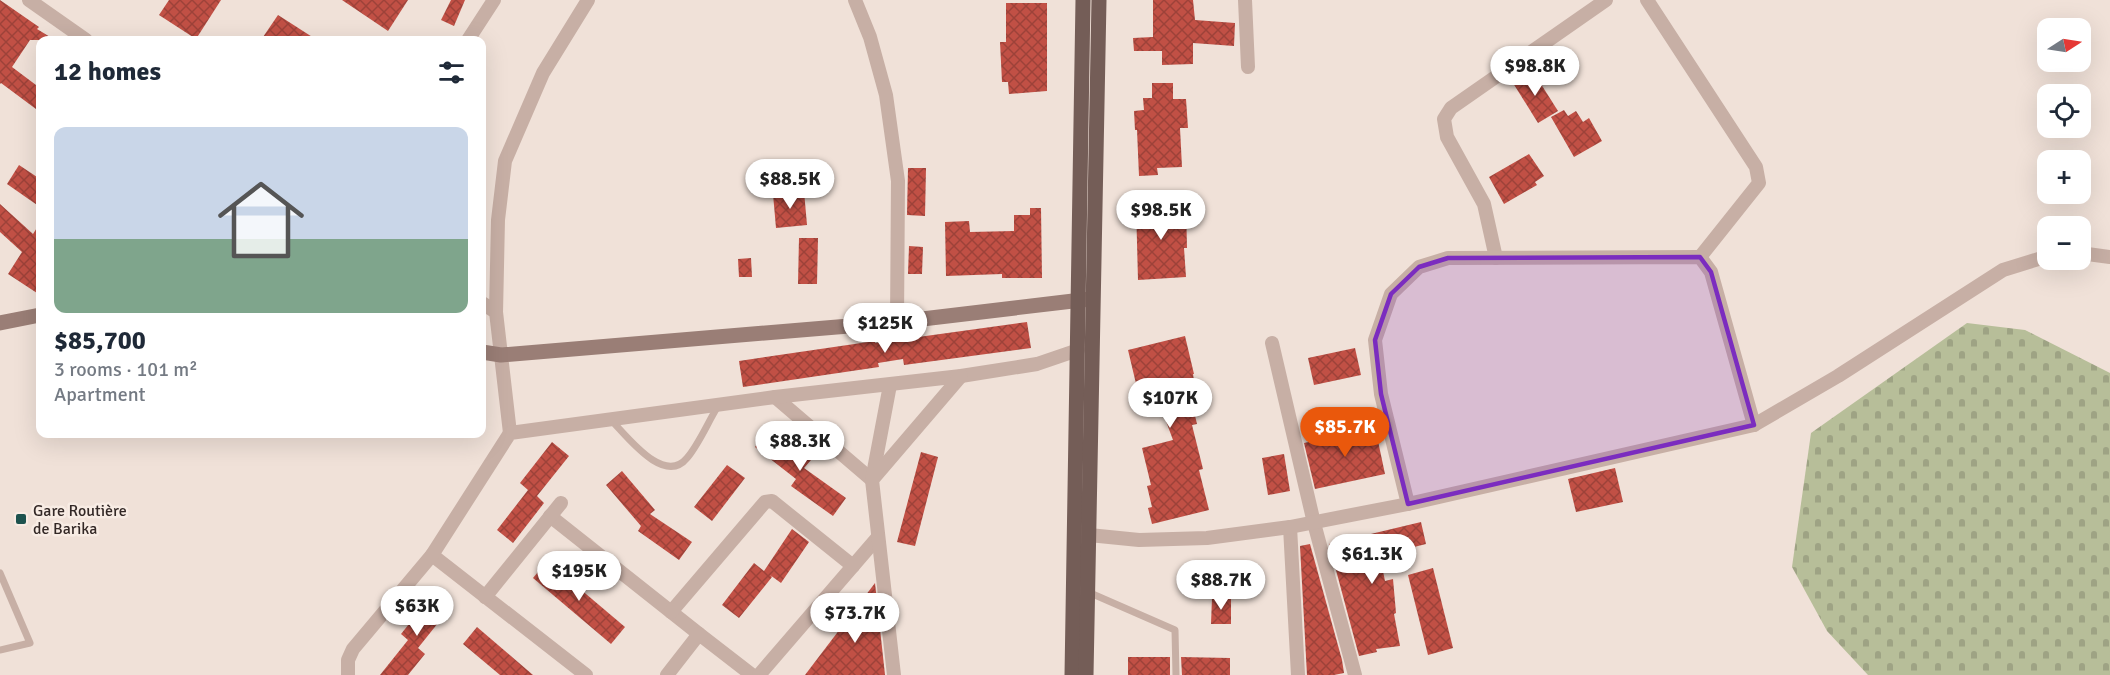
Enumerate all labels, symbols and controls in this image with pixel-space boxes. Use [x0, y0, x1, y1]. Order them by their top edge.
north arrow [2037, 18, 2091, 72]
map controls [2037, 18, 2091, 270]
pin: $98.8K [1486, 46, 1584, 97]
text: $98.8K [1504, 53, 1566, 78]
text: 12 homes [54, 56, 161, 88]
icon: filters [435, 56, 468, 89]
button: locate [2037, 84, 2091, 138]
button: + [2037, 150, 2091, 204]
pin: $88.5K [741, 159, 839, 210]
icon: home [207, 166, 315, 274]
text: $88.5K [759, 166, 821, 191]
pin: $98.5K [1112, 190, 1210, 241]
text: $98.5K [1130, 197, 1192, 222]
button: − [2037, 216, 2091, 270]
pin: $125K [843, 303, 927, 354]
text: $125K [857, 310, 913, 335]
text: $85,700 [54, 325, 146, 357]
text: 3 rooms · 101 m² [54, 357, 198, 382]
pin: $107K [1128, 378, 1212, 429]
text: Apartment [54, 382, 146, 407]
text: $107K [1142, 385, 1198, 410]
pin: $85.7K [1296, 407, 1394, 458]
text: $85.7K [1314, 414, 1376, 439]
pin: $88.3K [751, 421, 849, 472]
text: $88.3K [769, 428, 831, 453]
place label: Gare Routière de Barika [33, 501, 127, 539]
marker: Gare Routière de Barika [14, 512, 28, 526]
pin: $61.3K [1323, 534, 1421, 585]
text: $61.3K [1341, 541, 1403, 566]
pin: $195K [537, 551, 621, 602]
text: $195K [551, 558, 607, 583]
pin: $88.7K [1172, 560, 1270, 611]
text: $88.7K [1190, 567, 1252, 592]
pin: $63K [381, 586, 453, 637]
text: $63K [395, 593, 439, 618]
pin: $73.7K [806, 593, 904, 644]
text: $73.7K [824, 600, 886, 625]

